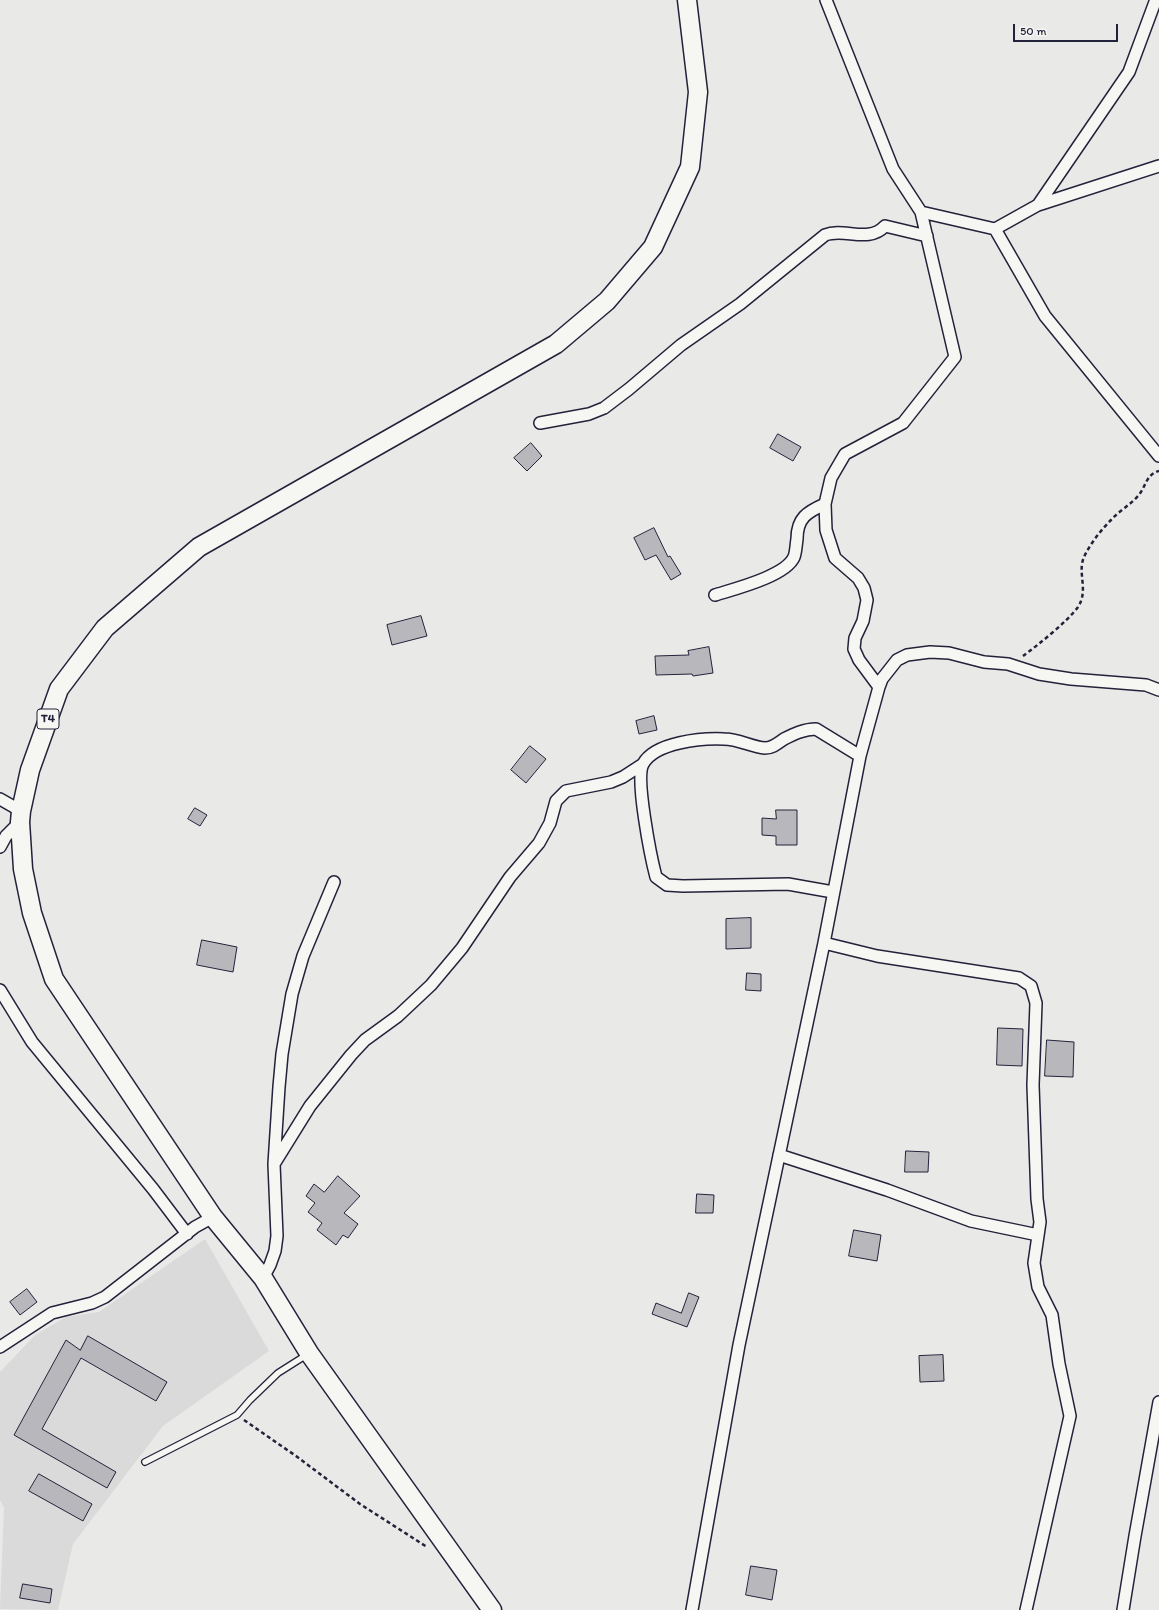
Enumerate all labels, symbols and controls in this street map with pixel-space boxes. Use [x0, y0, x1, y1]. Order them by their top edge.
scale bar [1015, 16, 1120, 42]
text: 50 m [1020, 24, 1046, 38]
road number: T4 [37, 709, 59, 729]

